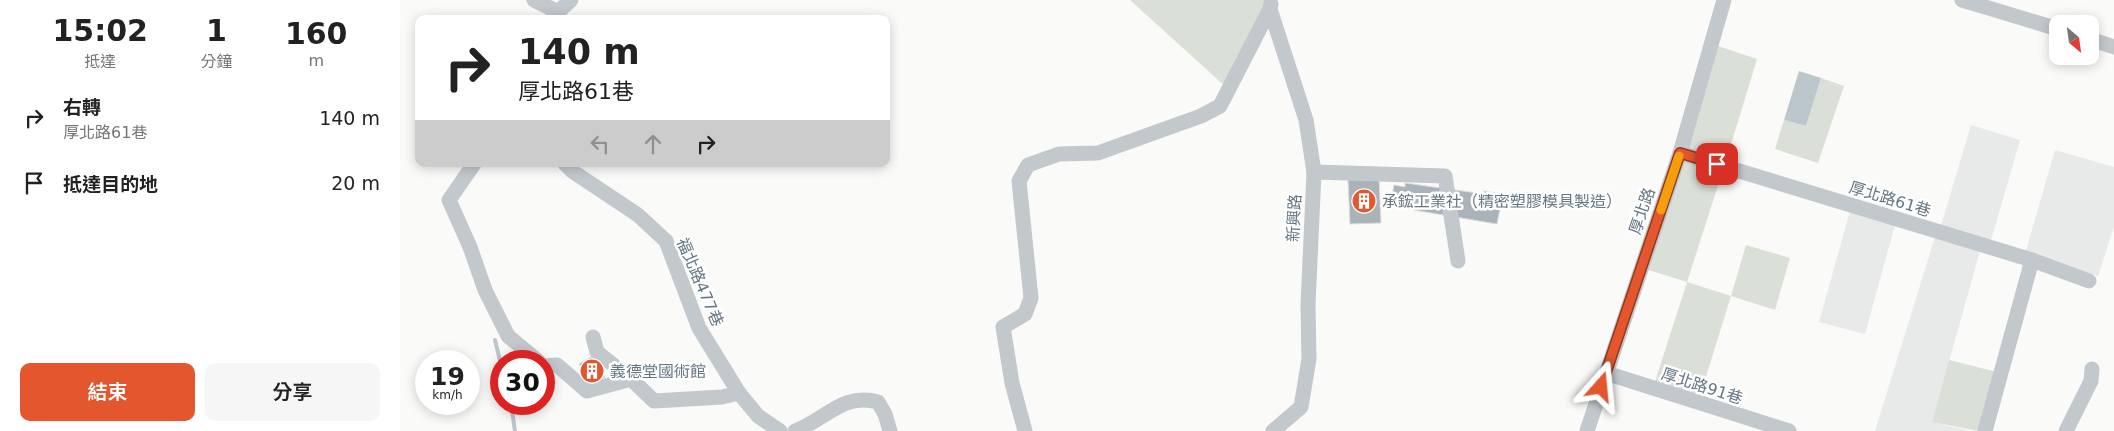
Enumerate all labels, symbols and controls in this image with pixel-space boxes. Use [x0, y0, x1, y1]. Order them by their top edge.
text: 15:02 [52, 13, 148, 48]
text: 1 [206, 13, 227, 48]
north arrow [2049, 15, 2099, 65]
map controls [2049, 15, 2099, 65]
text: 160 [285, 16, 348, 51]
text: 140 m [518, 32, 640, 72]
icon: right [435, 35, 500, 100]
text: m [308, 51, 324, 70]
text: 抵達 [84, 52, 116, 71]
text: 分鐘 [200, 52, 232, 71]
text: 厚北路61巷 [518, 79, 634, 104]
text: 右轉 [63, 96, 101, 118]
icon: right [20, 104, 48, 132]
text: 140 m [319, 107, 380, 129]
text: 厚北路61巷 [63, 123, 147, 142]
icon: left [586, 130, 614, 158]
icon: ahead [639, 130, 667, 158]
icon: right [692, 130, 720, 158]
pin [1696, 143, 1738, 185]
icon: arrive [1703, 150, 1731, 178]
icon: arrive [20, 169, 48, 197]
text: 20 m [331, 172, 380, 194]
text: 抵達目的地 [63, 173, 158, 195]
street label: 厚北路61巷 [1847, 178, 1933, 220]
street label: 厚北路 [1625, 185, 1659, 237]
building icon: 承鋐工業社（精密塑膠模具製造） [1351, 188, 1377, 214]
place label: 承鋐工業社（精密塑膠模具製造） [1382, 192, 1622, 211]
street label: 新興路 [1283, 194, 1305, 242]
street label: 福北路477巷 [673, 235, 727, 329]
speed limit sign: 30 [490, 350, 555, 415]
building icon: 義德堂國術館 [579, 358, 605, 384]
position arrow [1574, 360, 1626, 412]
text: 19 [430, 362, 465, 391]
place label: 義德堂國術館 [610, 362, 706, 381]
button: 結束 [20, 363, 195, 421]
button: 分享 [205, 363, 380, 421]
street label: 厚北路91巷 [1659, 364, 1745, 408]
text: km/h [432, 388, 463, 402]

